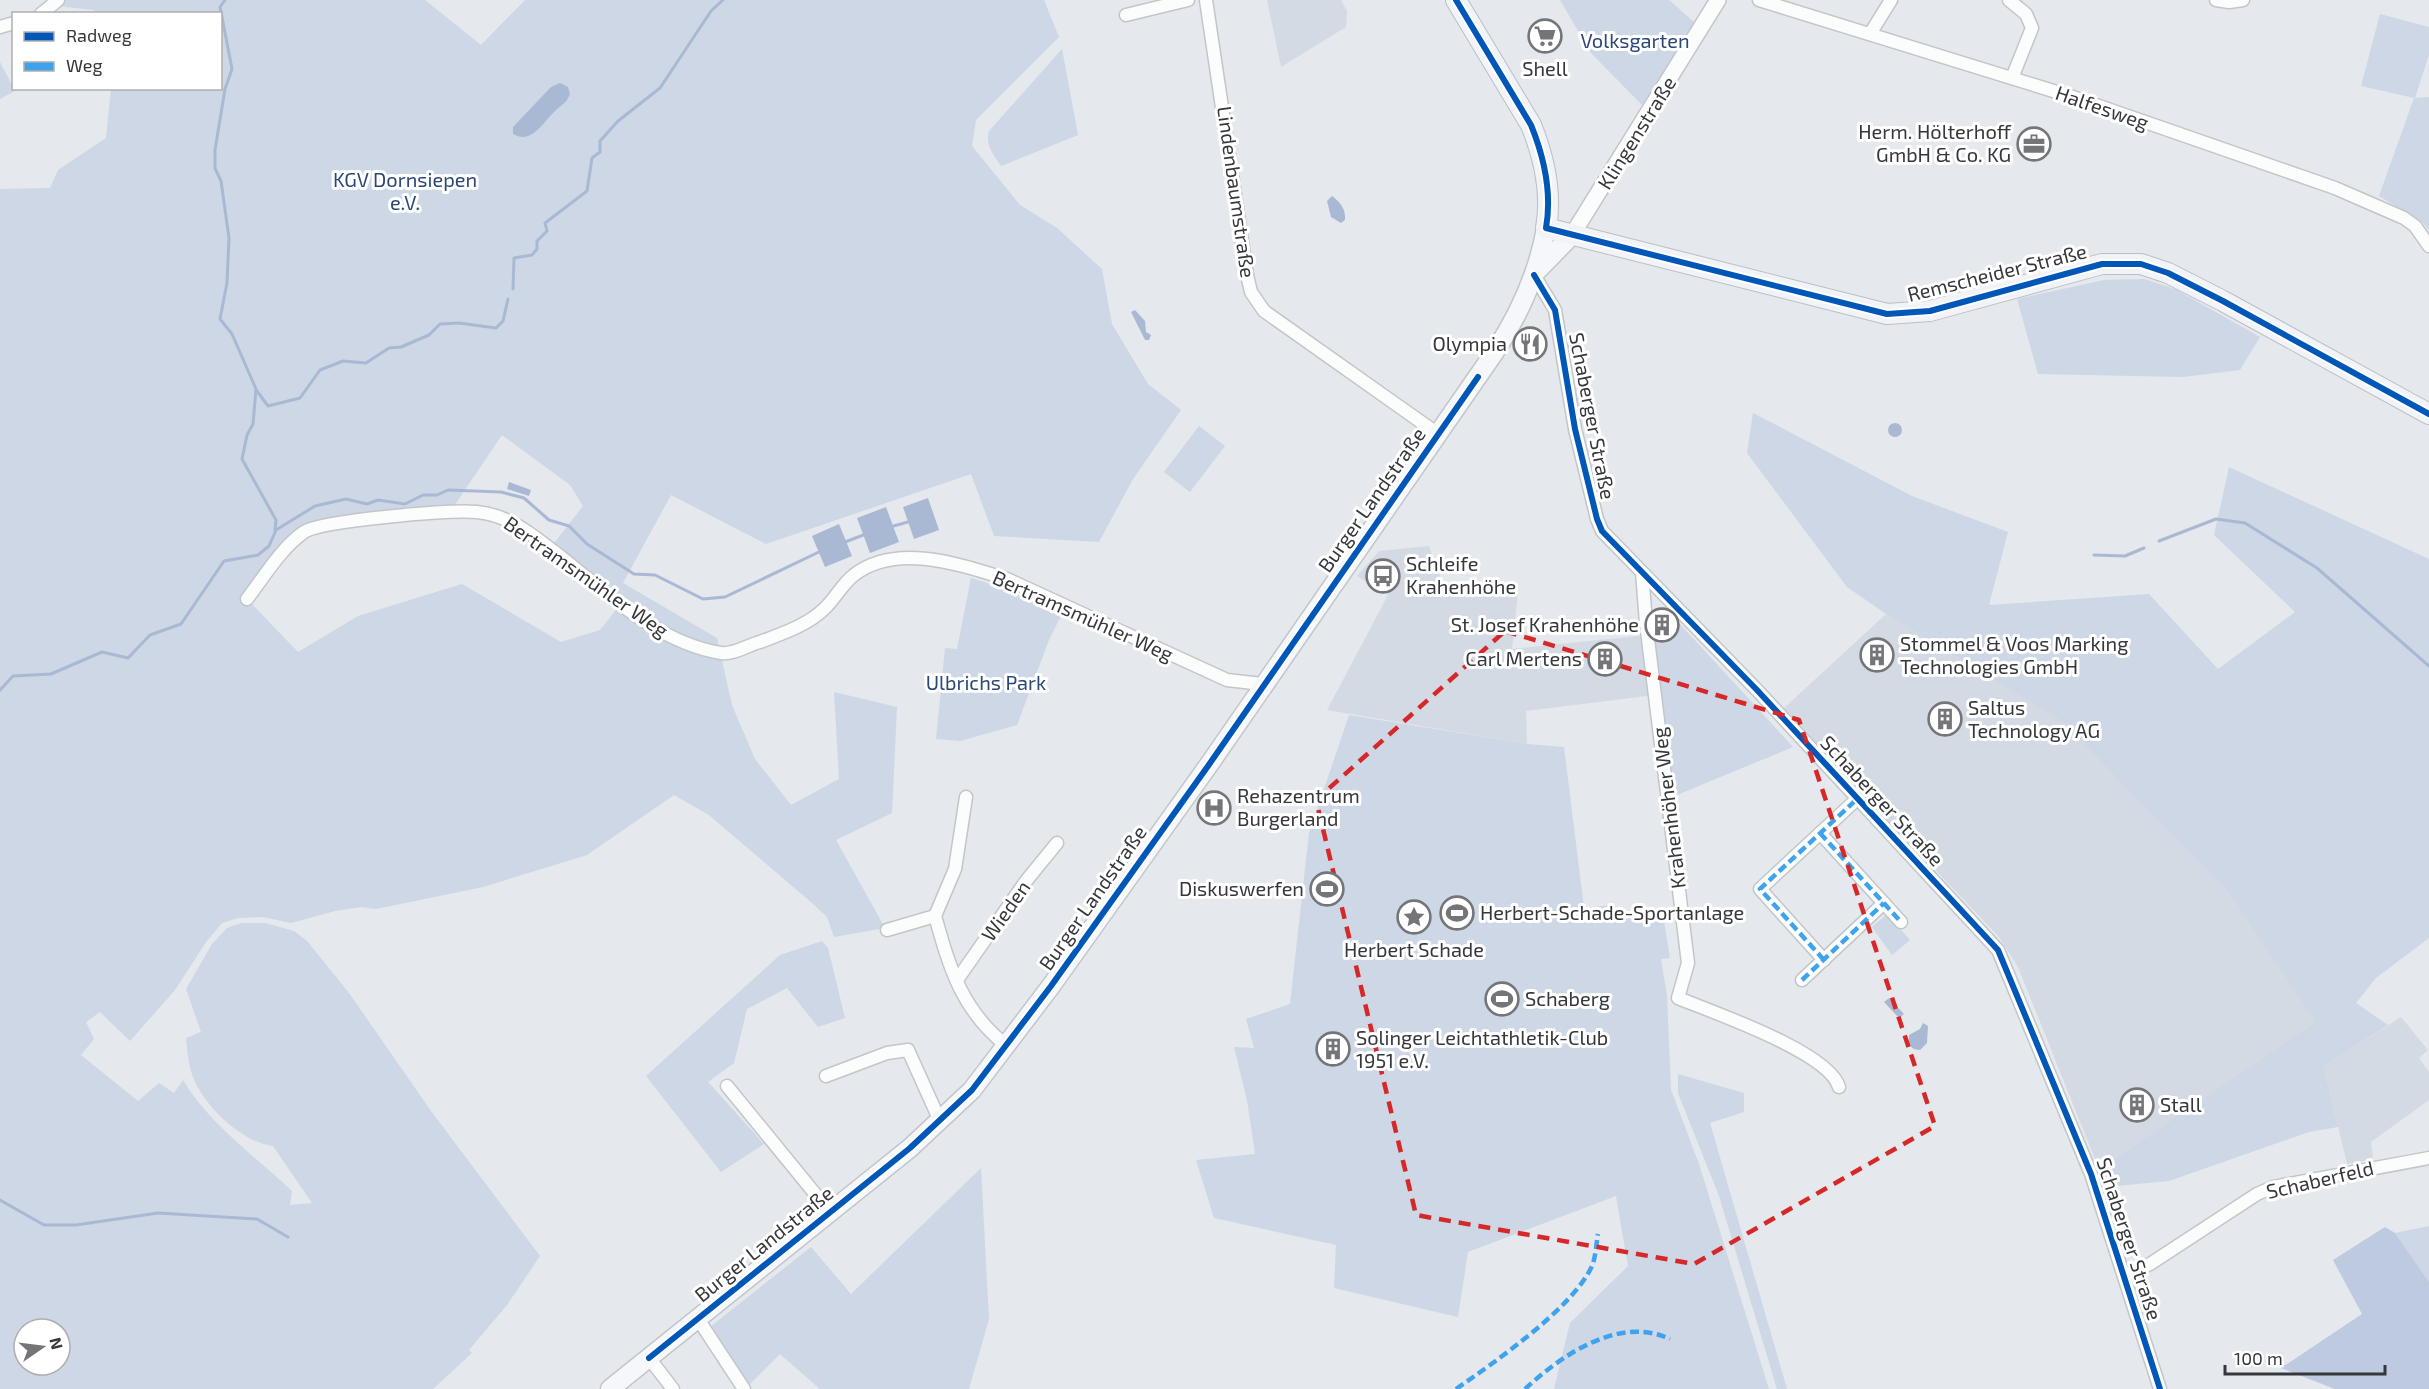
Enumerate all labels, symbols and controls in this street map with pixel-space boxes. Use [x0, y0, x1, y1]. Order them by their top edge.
legend [12, 12, 222, 90]
supermarket icon: Shell [1527, 18, 1563, 54]
text: Radweg [66, 24, 132, 46]
park label: Volksgarten [1580, 28, 1690, 52]
text: Weg [66, 54, 102, 76]
place label: Shell [1522, 56, 1568, 80]
street label: Klingenstraße [1592, 71, 1680, 193]
street label: Halfesweg [2053, 80, 2152, 134]
street label: Lindenbaumstraße [1213, 105, 1261, 279]
place label: Herm. Hölterhoff GmbH & Co. KG [1858, 119, 2012, 166]
office icon: Herm. Hölterhoff GmbH & Co. KG [2016, 126, 2052, 162]
park label: KGV Dornsiepen e.V. [333, 167, 477, 214]
street label: Remscheider Straße [1905, 238, 2089, 306]
restaurant icon: Olympia [1512, 326, 1548, 362]
street label: Schaberger Straße [1565, 330, 1621, 501]
place label: Olympia [1433, 331, 1507, 355]
street label: Burger Landstraße [1312, 423, 1430, 576]
street label: Bertramsmühler Weg [500, 510, 673, 642]
place label: Schleife Krahenhöhe [1406, 551, 1516, 598]
bus stop icon: Schleife Krahenhöhe [1365, 558, 1401, 594]
street label: Bertramsmühler Weg [989, 564, 1177, 666]
building icon: St. Josef Krahenhöhe [1644, 607, 1680, 643]
place label: St. Josef Krahenhöhe [1451, 612, 1639, 636]
place label: Stommel & Voos Marking Technologies GmbH [1900, 631, 2128, 678]
building icon: Stommel & Voos Marking Technologies GmbH [1859, 637, 1895, 673]
building icon: Carl Mertens [1587, 641, 1623, 677]
place label: Carl Mertens [1465, 646, 1582, 670]
park label: Ulbrichs Park [926, 670, 1046, 694]
place label: Saltus Technology AG [1968, 695, 2100, 742]
building icon: Saltus Technology AG [1927, 701, 1963, 737]
street label: Krahenhöher Weg [1646, 726, 1690, 890]
street label: Schaberger Straße [1816, 730, 1949, 870]
place label: Rehazentrum Burgerland [1237, 783, 1360, 830]
hospital icon: Rehazentrum Burgerland [1196, 790, 1232, 826]
street label: Burger Landstraße [1033, 821, 1151, 974]
sports icon: Diskuswerfen [1309, 871, 1345, 907]
street label: Wieden [976, 875, 1035, 945]
place label: Diskuswerfen [1179, 876, 1304, 900]
sports icon: Herbert-Schade-Sportanlage [1439, 895, 1475, 931]
place icon: Herbert Schade [1396, 899, 1432, 935]
place label: Herbert-Schade-Sportanlage [1480, 900, 1744, 924]
place label: Herbert Schade [1344, 937, 1484, 961]
sports icon: Schaberg [1484, 981, 1520, 1017]
place label: Schaberg [1525, 986, 1610, 1010]
place label: Solinger Leichtathletik-Club 1951 e.V. [1356, 1025, 1608, 1072]
building icon: Solinger Leichtathletik-Club 1951 e.V. [1315, 1031, 1351, 1067]
building icon: Stall [2119, 1087, 2155, 1123]
place label: Stall [2160, 1092, 2202, 1116]
street label: Schaberger Straße [2092, 1154, 2168, 1323]
street label: Schaberfeld [2264, 1155, 2376, 1203]
street label: Burger Landstraße [689, 1180, 837, 1306]
north arrow [12, 1317, 72, 1377]
text: N [46, 1335, 68, 1351]
scale bar [2225, 1338, 2386, 1376]
text: 100 m [2234, 1347, 2283, 1369]

